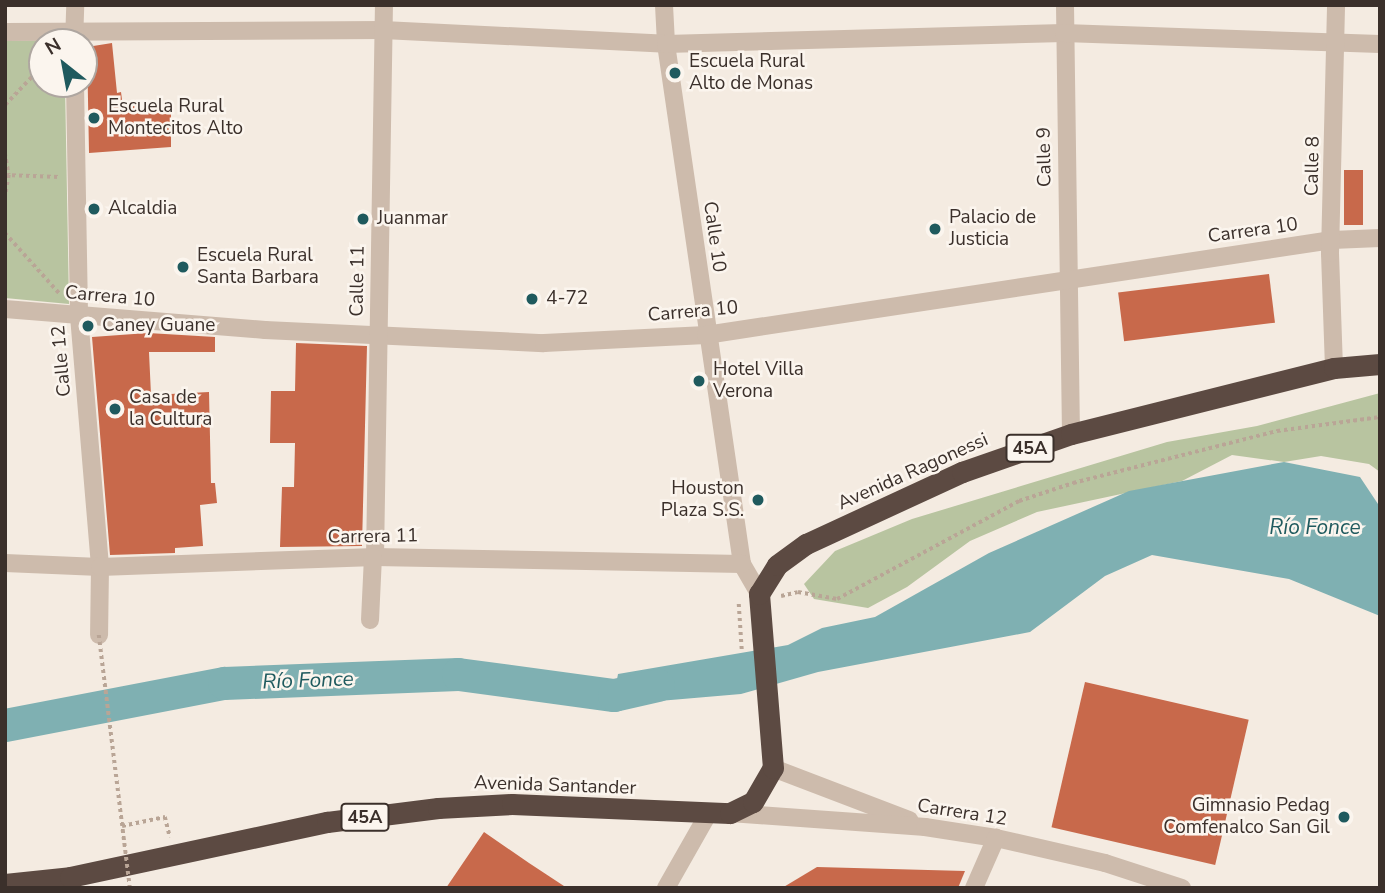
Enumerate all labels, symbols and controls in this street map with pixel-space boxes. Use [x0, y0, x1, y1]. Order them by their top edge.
north arrow [28, 28, 98, 98]
text: N [40, 32, 66, 62]
place label: Escuela Rural Alto de Monas [689, 51, 813, 95]
marker: Escuela Rural Alto de Monas [667, 65, 683, 81]
place label: Escuela Rural Montecitos Alto [108, 96, 243, 140]
marker: Escuela Rural Montecitos Alto [86, 110, 102, 126]
street label: Calle 9 [1033, 127, 1057, 187]
street label: Calle 8 [1301, 136, 1325, 196]
place label: Alcaldia [108, 198, 177, 220]
street label: Calle 10 [698, 200, 730, 274]
marker: Alcaldia [86, 201, 102, 217]
place label: Palacio de Justicia [949, 207, 1036, 251]
place label: Juanmar [377, 208, 448, 230]
marker: Juanmar [355, 211, 371, 227]
street label: Carrera 10 [1207, 213, 1299, 249]
marker: Palacio de Justicia [927, 221, 943, 237]
place label: Escuela Rural Santa Barbara [197, 245, 319, 289]
street label: Calle 11 [346, 245, 370, 317]
marker: Escuela Rural Santa Barbara [175, 259, 191, 275]
street label: Carrera 10 [64, 282, 156, 312]
place label: 4-72 [546, 288, 588, 310]
marker: 4-72 [524, 291, 540, 307]
street label: Carrera 10 [647, 297, 739, 327]
place label: Caney Guane [102, 315, 215, 337]
marker: Caney Guane [80, 318, 96, 334]
street label: Calle 12 [48, 324, 76, 398]
place label: Hotel Villa Verona [713, 359, 804, 403]
marker: Hotel Villa Verona [691, 373, 707, 389]
place label: Casa de la Cultura [129, 387, 212, 431]
marker: Casa de la Cultura [107, 401, 123, 417]
street label: Avenida Ragonessi [834, 429, 992, 515]
road number: 45A [1006, 434, 1054, 462]
place label: Houston Plaza S.S. [661, 478, 744, 522]
marker: Houston Plaza S.S. [750, 492, 766, 508]
water label: Río Fonce [1269, 514, 1361, 540]
street label: Carrera 11 [328, 525, 418, 549]
water label: Río Fonce [262, 666, 354, 694]
street label: Avenida Santander [473, 772, 637, 800]
street label: Carrera 12 [915, 795, 1009, 831]
place label: Gimnasio Pedag Comfenalco San Gil [1163, 795, 1330, 839]
road number: 45A [340, 802, 390, 832]
marker: Gimnasio Pedag Comfenalco San Gil [1336, 809, 1352, 825]

